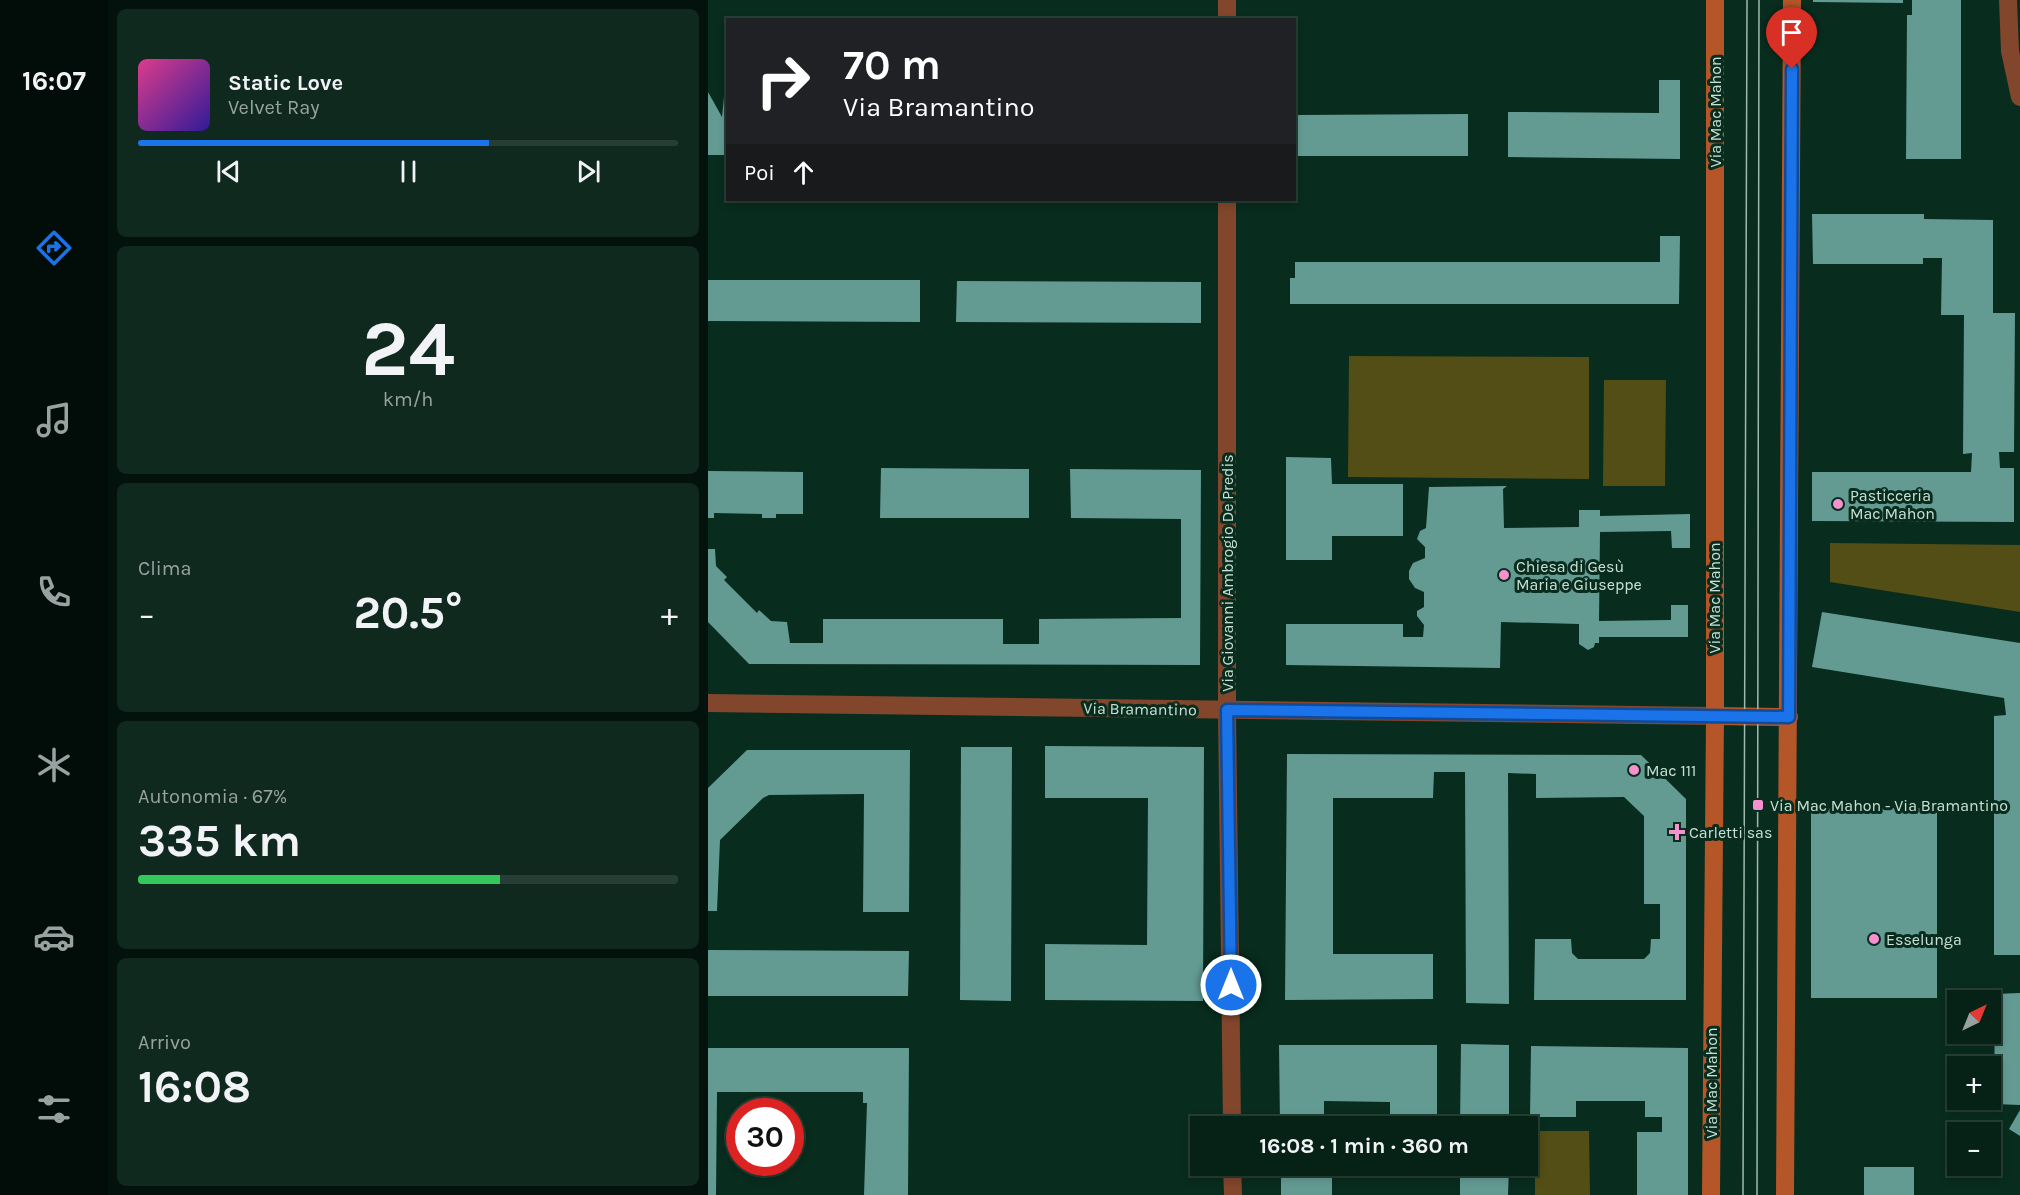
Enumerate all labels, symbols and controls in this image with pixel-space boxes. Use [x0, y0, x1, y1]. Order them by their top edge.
pin [1766, 7, 1817, 69]
icon: arrive [1775, 16, 1808, 49]
text: 70 m [843, 40, 941, 90]
icon: right [744, 42, 822, 120]
street label: Via Mac Mahon [1706, 56, 1725, 168]
text: 16:07 [22, 65, 86, 97]
text: Static Love [228, 70, 343, 96]
text: Via Bramantino [843, 91, 1035, 123]
text: Velvet Ray [228, 96, 320, 119]
icon: previous [212, 155, 245, 188]
icon: pause [392, 155, 425, 188]
icon: next [572, 155, 605, 188]
icon: ahead [787, 156, 820, 189]
text: Poi [744, 160, 775, 186]
icon: directions [33, 227, 75, 269]
text: 24 [361, 303, 455, 395]
text: km/h [383, 388, 433, 411]
icon: music [33, 399, 75, 441]
street label: Via Giovanni Ambrogio De Predis [1218, 454, 1237, 692]
place label: Pasticceria Mac Mahon [1850, 486, 1935, 523]
marker: Pasticceria Mac Mahon [1831, 497, 1845, 511]
street label: Via Mac Mahon [1705, 542, 1724, 654]
text: Clima [138, 557, 192, 580]
place label: Chiesa di Gesù Maria e Giuseppe [1516, 557, 1642, 594]
marker: Chiesa di Gesù Maria e Giuseppe [1497, 568, 1511, 582]
icon: phone [33, 571, 75, 613]
text: 20.5° [353, 587, 463, 639]
text: − [138, 595, 155, 633]
text: + [661, 595, 678, 633]
street label: Via Bramantino [1083, 699, 1197, 719]
icon: climate [33, 744, 75, 786]
place label: Mac 111 [1646, 761, 1696, 780]
marker: Mac 111 [1627, 763, 1641, 777]
text: Autonomia · 67% [138, 785, 287, 808]
place label: Via Mac Mahon - Via Bramantino [1770, 796, 2008, 815]
marker: Via Mac Mahon - Via Bramantino [1751, 798, 1765, 812]
text: 335 km [138, 815, 301, 867]
place label: Carletti sas [1689, 823, 1772, 842]
marker: Carletti sas [1670, 825, 1684, 839]
icon: car [33, 916, 75, 958]
place label: Esselunga [1886, 930, 1962, 949]
marker: Esselunga [1867, 932, 1881, 946]
position arrow [1199, 953, 1263, 1017]
north arrow [1947, 990, 2001, 1044]
map controls [1947, 990, 2001, 1176]
street label: Via Mac Mahon [1702, 1027, 1721, 1139]
text: Arrivo [138, 1031, 191, 1054]
button: + [1947, 1056, 2001, 1110]
text: 16:08 [138, 1061, 251, 1113]
icon: filters [33, 1088, 75, 1130]
speed limit sign: 30 [726, 1098, 804, 1176]
button: − [1947, 1122, 2001, 1176]
text: 16:08 · 1 min · 360 m [1259, 1133, 1469, 1159]

